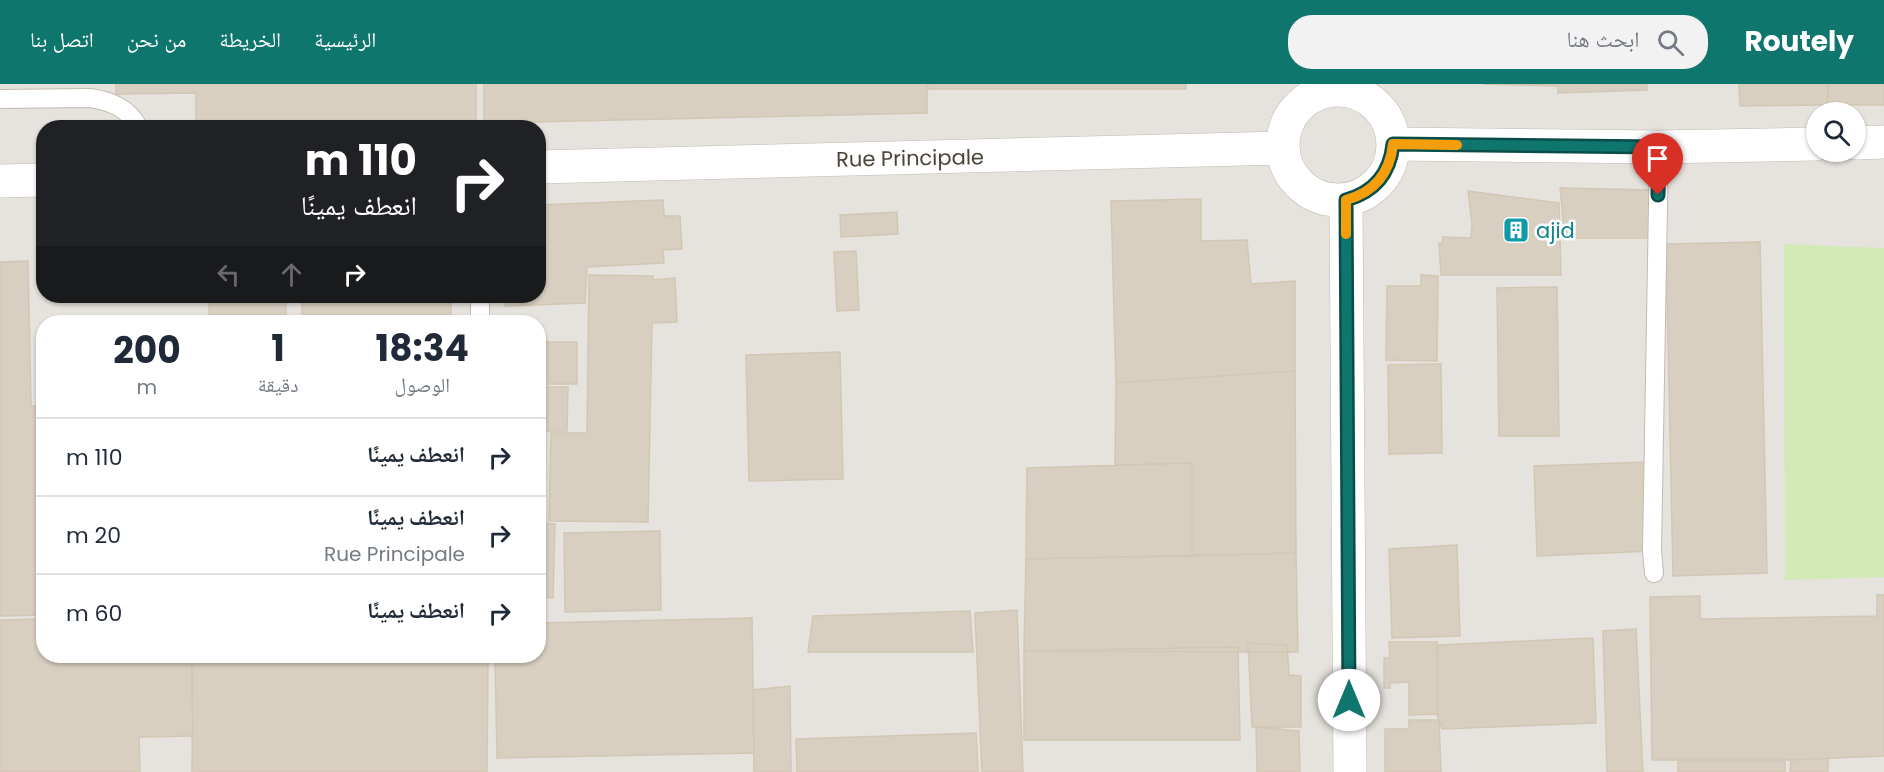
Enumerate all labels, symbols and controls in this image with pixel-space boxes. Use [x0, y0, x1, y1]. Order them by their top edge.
search box [1288, 15, 1708, 69]
text: Routely [1744, 22, 1854, 61]
text: ابحث هنا [1567, 24, 1639, 55]
text: اتصل بنا [30, 25, 94, 54]
text: من نحن [127, 25, 186, 54]
text: الخريطة [219, 25, 281, 54]
text: الرئيسية [314, 25, 376, 54]
icon: search [1654, 26, 1687, 59]
map controls [1806, 102, 1866, 162]
button: search [1806, 102, 1866, 162]
text: 110 m [305, 131, 417, 190]
pin [1632, 133, 1683, 195]
street label: Rue Principale [836, 142, 984, 174]
icon: arrive [1641, 142, 1674, 175]
icon: right [438, 144, 516, 222]
text: انعطف يمينًا [301, 187, 417, 224]
building icon: ajid [1501, 215, 1531, 245]
place label: ajid [1536, 216, 1575, 245]
icon: left [212, 258, 245, 291]
icon: ahead [275, 258, 308, 291]
icon: right [338, 258, 371, 291]
text: 1 [271, 323, 285, 374]
text: 18:34 [376, 323, 469, 374]
text: 200 [113, 325, 181, 376]
text: دقيقة [258, 371, 298, 399]
text: الوصول [395, 371, 450, 399]
text: m [137, 373, 157, 401]
text: انعطف يمينًا [367, 439, 465, 470]
icon: right [483, 441, 516, 474]
text: 110 m [66, 442, 122, 473]
text: انعطف يمينًا [367, 502, 465, 533]
icon: right [483, 519, 516, 552]
text: 20 m [66, 520, 121, 551]
text: Rue Principale [324, 540, 465, 568]
text: انعطف يمينًا [367, 595, 465, 626]
icon: right [483, 597, 516, 630]
text: 60 m [66, 598, 122, 629]
position arrow [1317, 668, 1381, 732]

